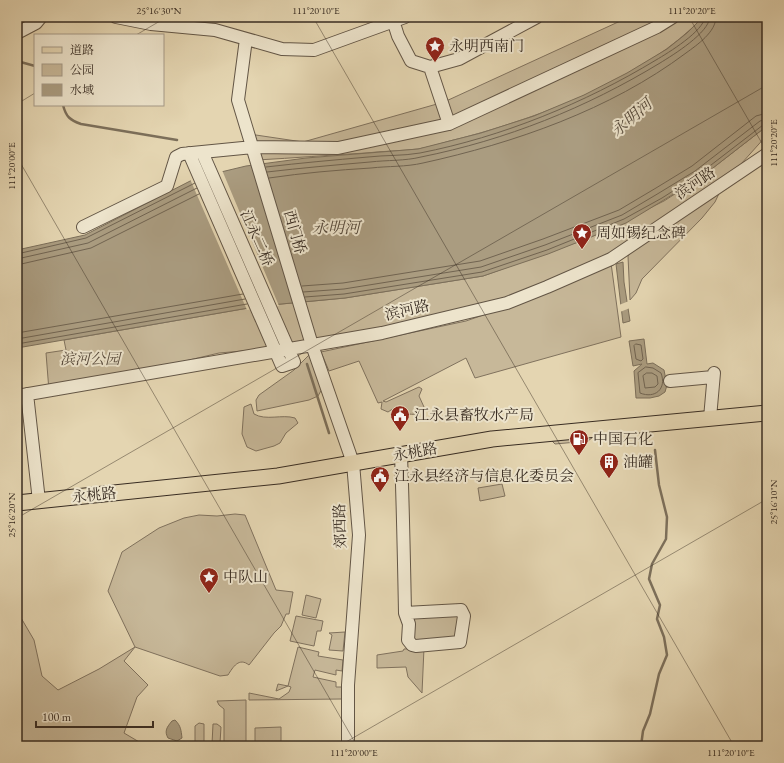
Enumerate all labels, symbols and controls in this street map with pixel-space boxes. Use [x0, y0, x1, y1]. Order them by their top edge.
text: 25°16'30"N [137, 4, 182, 17]
text: 111°20'10"E [292, 4, 340, 17]
text: 111°20'20"E [668, 4, 716, 17]
legend [34, 34, 164, 106]
place icon: 永明西南门 [424, 35, 446, 63]
place label: 永明西南门 [449, 36, 524, 55]
text: 道路 [70, 42, 94, 58]
text: 公园 [70, 62, 94, 78]
text: 水域 [70, 82, 94, 98]
water label: 永明河 [606, 92, 659, 141]
text: 111°20'20"E [767, 119, 780, 167]
text: 111°20'00"E [5, 142, 18, 190]
street label: 滨河路 [671, 162, 719, 203]
street label: 江永二桥 [237, 207, 278, 269]
street label: 西门桥 [280, 208, 311, 256]
water label: 永明河 [312, 217, 363, 238]
place icon: 周如锡纪念碑 [571, 222, 593, 250]
place label: 周如锡纪念碑 [596, 223, 686, 242]
street label: 滨河路 [383, 295, 431, 324]
park label: 滨河公园 [60, 349, 122, 368]
public building icon: 江永县畜牧水产局 [389, 404, 411, 432]
place label: 江永县畜牧水产局 [414, 405, 534, 424]
fuel station icon: 中国石化 [568, 428, 590, 456]
place label: 中国石化 [593, 429, 653, 448]
street label: 永桃路 [391, 438, 439, 465]
building icon: 油罐 [598, 451, 620, 479]
place label: 油罐 [623, 452, 653, 471]
public building icon: 江永县经济与信息化委员会 [369, 465, 391, 493]
place label: 江永县经济与信息化委员会 [394, 466, 574, 485]
text: 25°16'10"N [767, 479, 780, 524]
street label: 永桃路 [71, 483, 117, 506]
text: 25°16'20"N [5, 492, 18, 537]
street label: 郊西路 [329, 503, 350, 549]
place icon: 中队山 [198, 566, 220, 594]
place label: 中队山 [223, 567, 268, 586]
scale bar [36, 703, 153, 729]
text: 100 m [42, 709, 72, 725]
text: 111°20'00"E [330, 746, 378, 759]
text: 111°20'10"E [707, 746, 755, 759]

